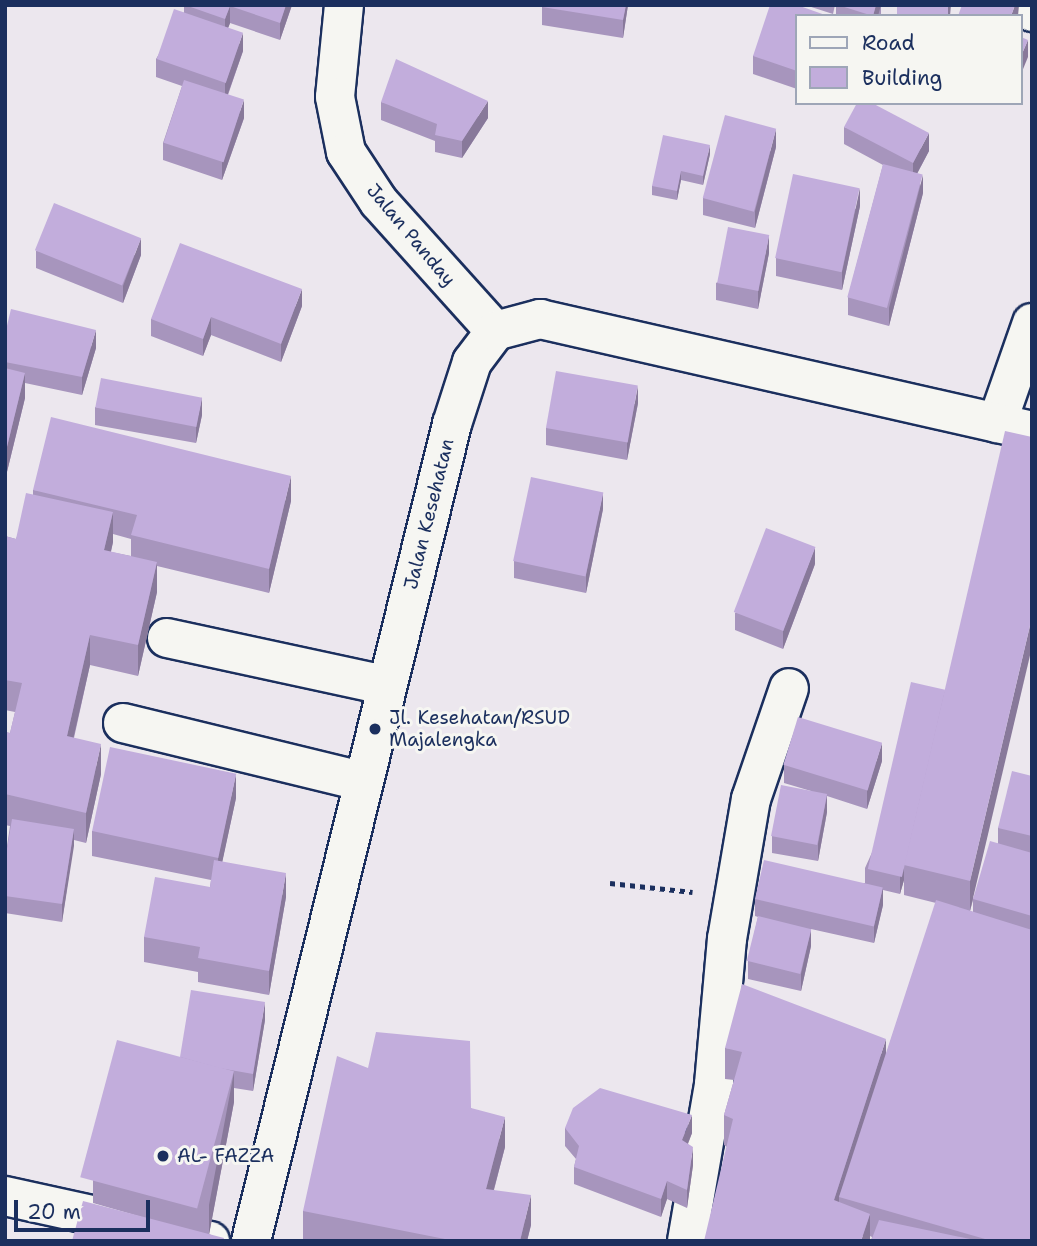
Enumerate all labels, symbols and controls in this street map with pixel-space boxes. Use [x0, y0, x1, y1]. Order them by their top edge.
legend [796, 14, 1023, 105]
text: Road [862, 29, 915, 57]
text: Building [862, 64, 942, 92]
street label: Jalan Panday [362, 179, 460, 291]
street label: Jalan Kesehatan [399, 436, 459, 592]
place label: Jl. Kesehatan/RSUD Majalengka [389, 707, 570, 751]
marker: Jl. Kesehatan/RSUD Majalengka [367, 721, 383, 737]
place label: AL- FAZZA [177, 1145, 274, 1167]
marker: AL- FAZZA [155, 1148, 171, 1164]
scale bar [18, 1186, 154, 1230]
text: 20 m [27, 1198, 81, 1226]

